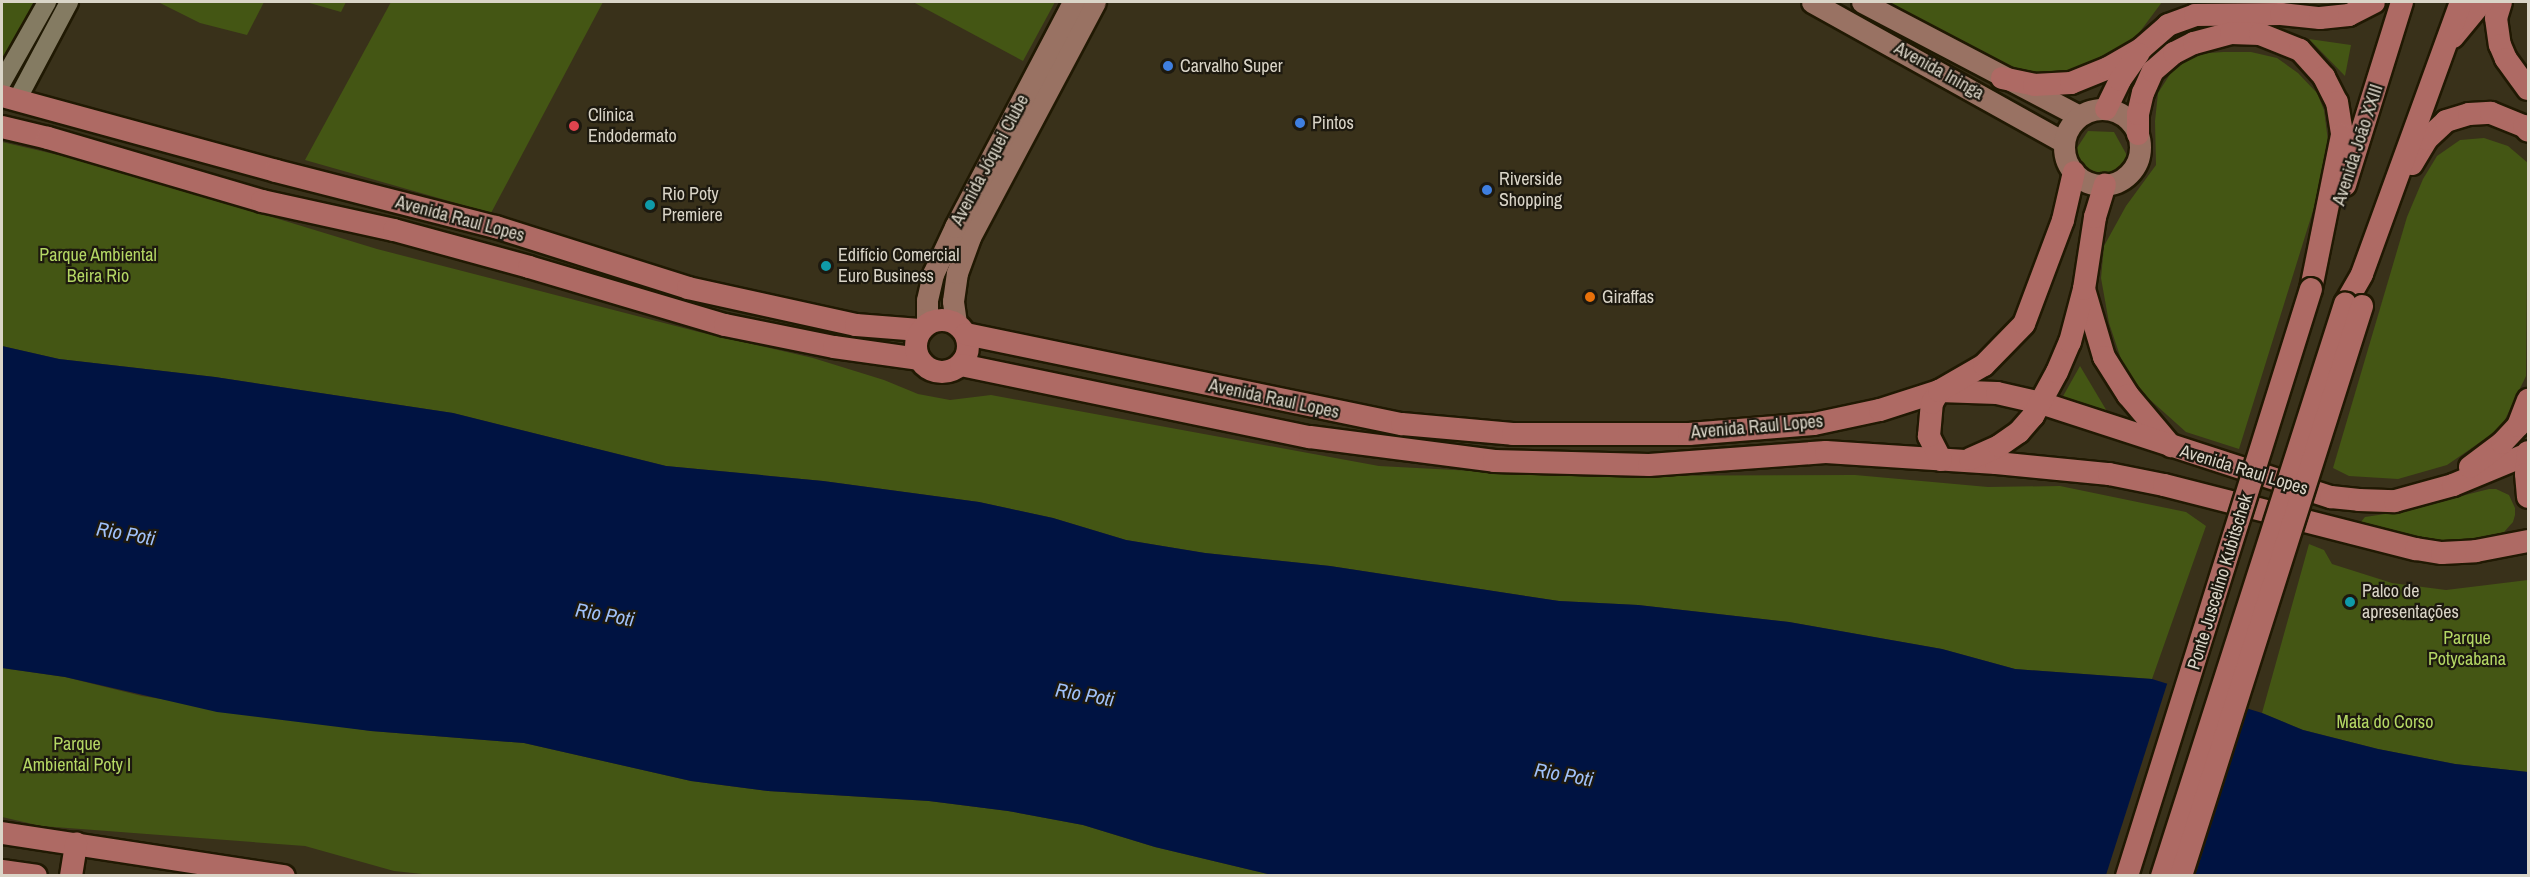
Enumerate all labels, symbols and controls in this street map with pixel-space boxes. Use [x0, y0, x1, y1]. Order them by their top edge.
street label: Avenida Ininga [1890, 38, 1988, 104]
place label: Carvalho Super [1180, 55, 1283, 77]
marker: Carvalho Super [1161, 59, 1175, 73]
street label: Avenida João XXIII [2328, 82, 2388, 208]
street label: Avenida Jóquei Clube [946, 91, 1034, 229]
place label: Clínica Endodermato [588, 105, 677, 148]
place label: Pintos [1312, 112, 1354, 134]
marker: Pintos [1293, 116, 1307, 130]
marker: Clínica Endodermato [565, 117, 583, 135]
place label: Riverside Shopping [1499, 169, 1562, 212]
marker: Riverside Shopping [1480, 183, 1494, 197]
place label: Rio Poty Premiere [662, 184, 723, 226]
street label: Avenida Raul Lopes [393, 191, 527, 247]
marker: Rio Poty Premiere [643, 198, 657, 212]
park label: Parque Ambiental Beira Rio [39, 245, 157, 288]
place label: Edifício Comercial Euro Business [838, 245, 959, 288]
marker: Edifício Comercial Euro Business [819, 259, 833, 273]
place label: Giraffas [1602, 286, 1654, 308]
marker: Giraffas [1583, 290, 1597, 304]
street label: Avenida Raul Lopes [1207, 375, 1341, 423]
street label: Avenida Raul Lopes [1690, 410, 1824, 444]
street label: Avenida Raul Lopes [2177, 440, 2311, 500]
street label: Ponte Juscelino Kubitschek [2183, 492, 2257, 672]
water label: Rio Poti [95, 516, 157, 550]
place label: Palco de apresentações [2362, 581, 2459, 624]
marker: Palco de apresentações [2343, 595, 2357, 609]
water label: Rio Poti [574, 597, 636, 631]
park label: Parque Potycabana [2428, 628, 2506, 670]
water label: Rio Poti [1054, 677, 1116, 711]
park label: Mata do Corso [2337, 711, 2433, 733]
park label: Parque Ambiental Poty I [23, 734, 131, 777]
water label: Rio Poti [1533, 757, 1595, 791]

